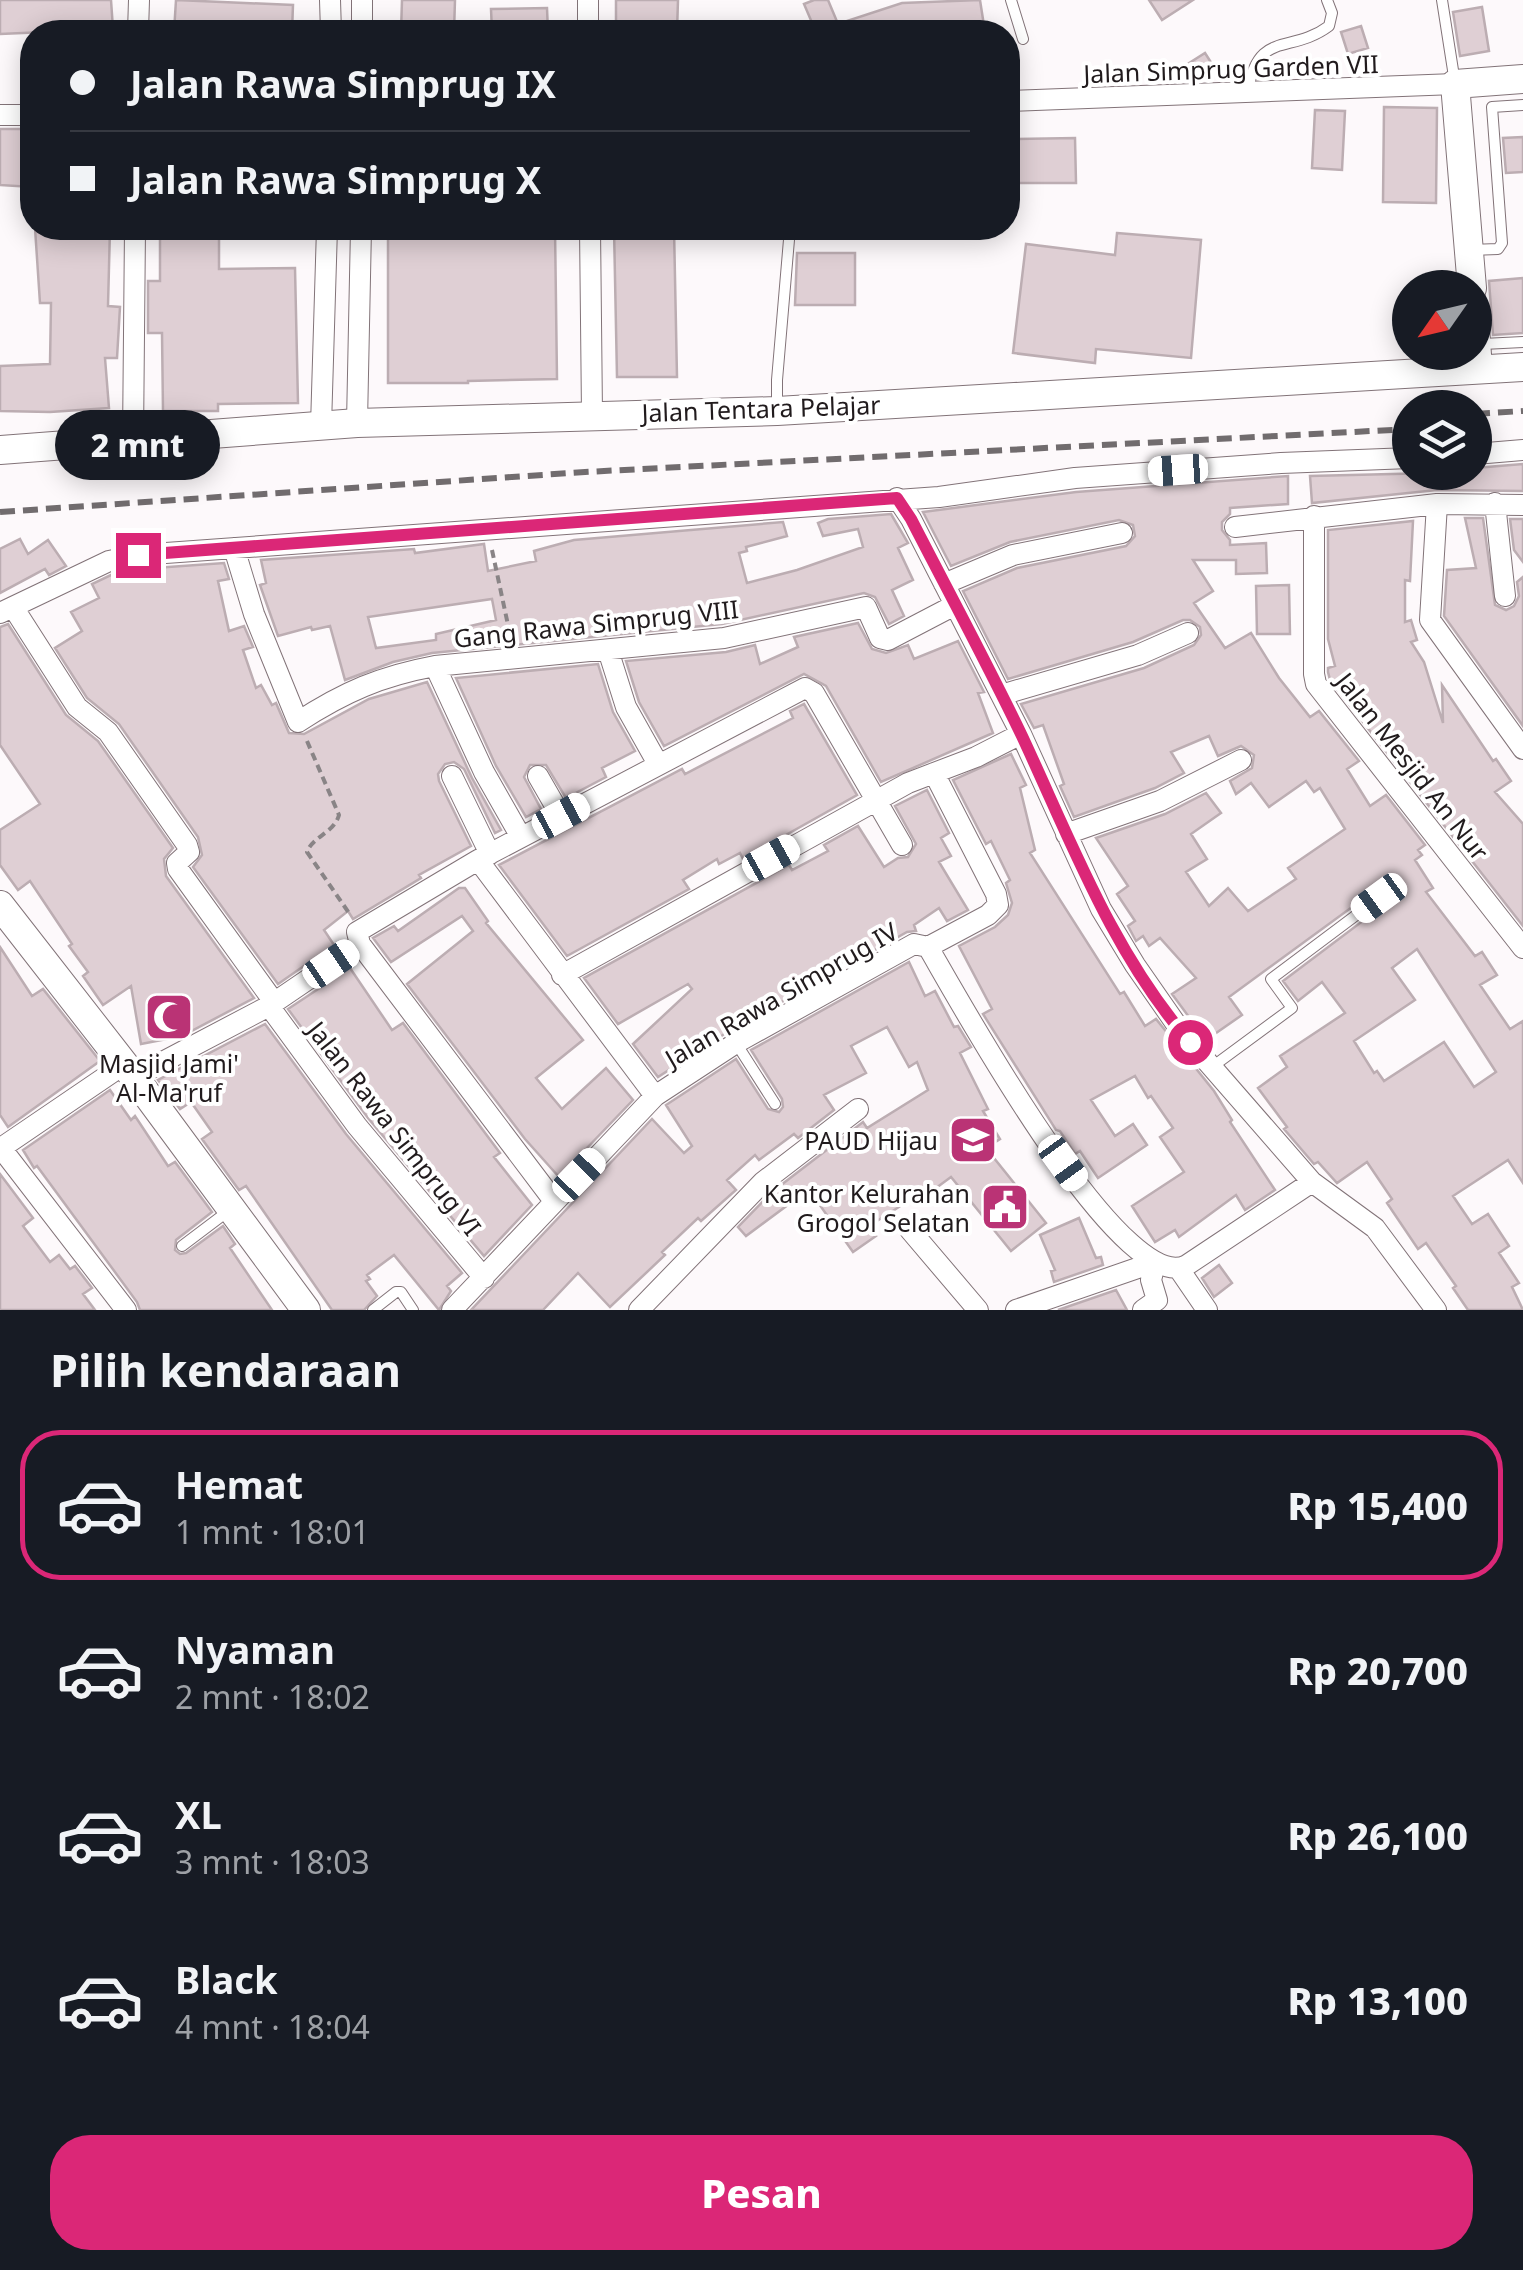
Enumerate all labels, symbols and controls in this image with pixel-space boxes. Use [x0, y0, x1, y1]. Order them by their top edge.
street label: Jalan Simprug Garden VII [1081, 46, 1379, 90]
text: Jalan Rawa Simprug IX [130, 57, 556, 109]
text: Jalan Rawa Simprug X [130, 153, 541, 205]
north arrow [1392, 270, 1492, 370]
map controls [1392, 270, 1492, 490]
street label: Jalan Tentara Pelajar [639, 387, 881, 429]
button: layers [1392, 390, 1492, 490]
callout: 2 mnt [56, 410, 220, 480]
text: 2 mnt [91, 423, 184, 466]
car [1147, 453, 1209, 487]
route end [116, 533, 161, 578]
street label: Gang Rawa Simprug VIII [452, 591, 740, 655]
street label: Jalan Mesjid An Nur [1328, 664, 1497, 867]
car [527, 789, 595, 843]
car [737, 830, 805, 886]
car [1346, 868, 1412, 928]
street label: Jalan Rawa Simprug IV [657, 914, 903, 1075]
car [298, 935, 364, 993]
mosque icon: Masjid Jami' Al-Ma'ruf [143, 991, 195, 1043]
street label: Jalan Rawa Simprug VI [299, 1012, 489, 1242]
route start [1168, 1020, 1213, 1065]
place label: Masjid Jami' Al-Ma'ruf [99, 1046, 239, 1109]
school or university icon: PAUD Hijau [947, 1114, 999, 1166]
place label: PAUD Hijau [804, 1123, 938, 1157]
car [1033, 1130, 1093, 1196]
car [547, 1143, 611, 1207]
place label: Kantor Kelurahan Grogol Selatan [764, 1176, 970, 1239]
public building icon: Kantor Kelurahan Grogol Selatan [979, 1181, 1031, 1233]
text: Pilih kendaraan [50, 1339, 401, 1400]
text: Hemat [175, 1458, 303, 1510]
icon: car [55, 1460, 145, 1550]
text: Rp 15,400 [1288, 1479, 1468, 1531]
text: 1 mnt · 18:01 [175, 1510, 370, 1553]
text: Nyaman [175, 1623, 335, 1675]
icon: car [55, 1625, 145, 1715]
text: Rp 20,700 [1288, 1644, 1468, 1696]
text: 2 mnt · 18:02 [175, 1675, 370, 1718]
text: XL [175, 1788, 222, 1840]
icon: car [55, 1790, 145, 1880]
text: Rp 26,100 [1288, 1809, 1468, 1861]
text: 3 mnt · 18:03 [175, 1840, 370, 1883]
text: Black [175, 1953, 278, 2005]
icon: car [55, 1955, 145, 2045]
text: Rp 13,100 [1288, 1974, 1468, 2026]
text: 4 mnt · 18:04 [175, 2005, 370, 2048]
button: Pesan [50, 2135, 1473, 2250]

